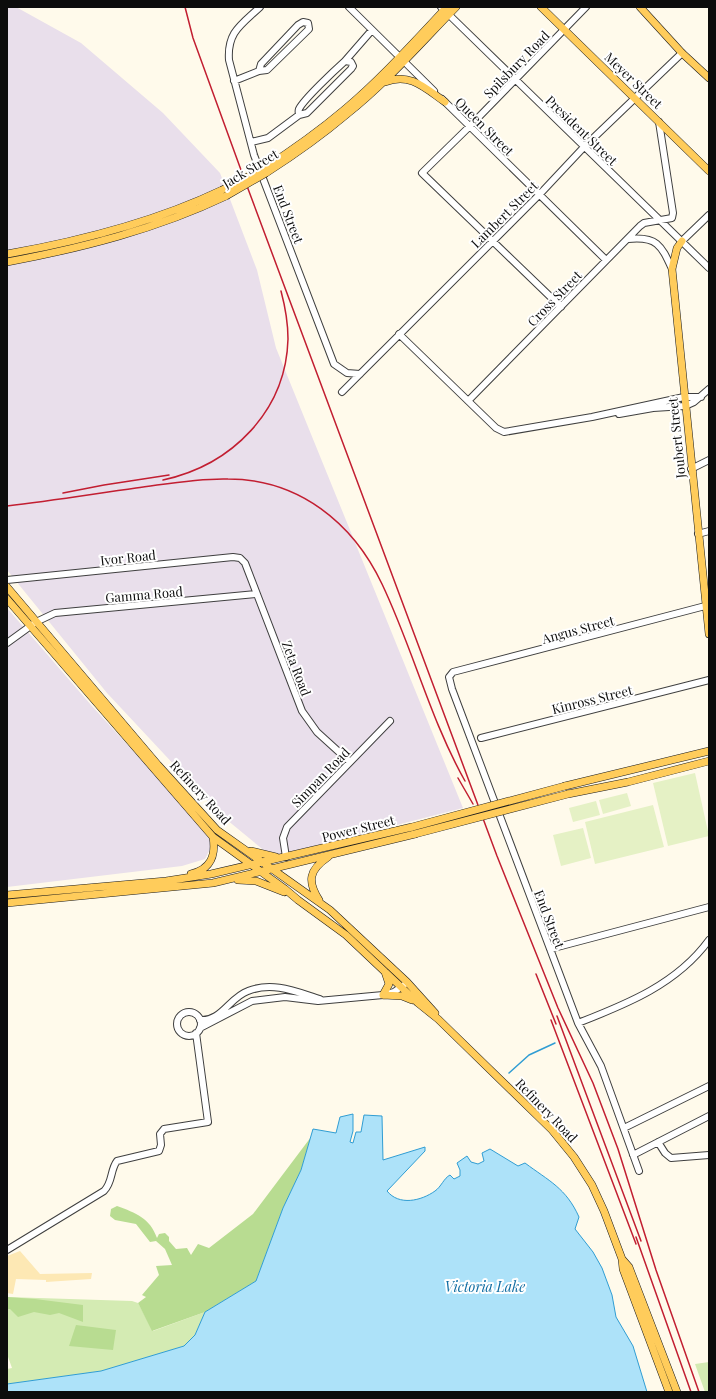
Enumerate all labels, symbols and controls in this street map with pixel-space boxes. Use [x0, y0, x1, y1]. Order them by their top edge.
street label: Spilsbury Road [479, 26, 553, 101]
street label: Meyer Street [601, 48, 667, 112]
street label: President Street [542, 91, 622, 169]
street label: Queen Street [452, 93, 518, 159]
street label: Jack Street [218, 145, 281, 192]
street label: Lambert Street [467, 177, 541, 251]
street label: End Street [270, 182, 308, 246]
street label: Cross Street [523, 266, 585, 330]
street label: Joubert Street [663, 396, 689, 480]
street label: Ivor Road [99, 546, 157, 568]
street label: Gamma Road [105, 582, 184, 606]
street label: Angus Street [539, 611, 616, 647]
street label: Zeta Road [279, 638, 315, 699]
street label: Kinross Street [550, 681, 634, 717]
street label: Simpan Road [287, 743, 353, 811]
street label: Refinery Road [167, 756, 236, 828]
street label: Power Street [320, 811, 397, 845]
street label: End Street [531, 887, 569, 951]
street label: Refinery Road [512, 1075, 582, 1146]
water label: Victoria Lake [445, 1277, 525, 1296]

